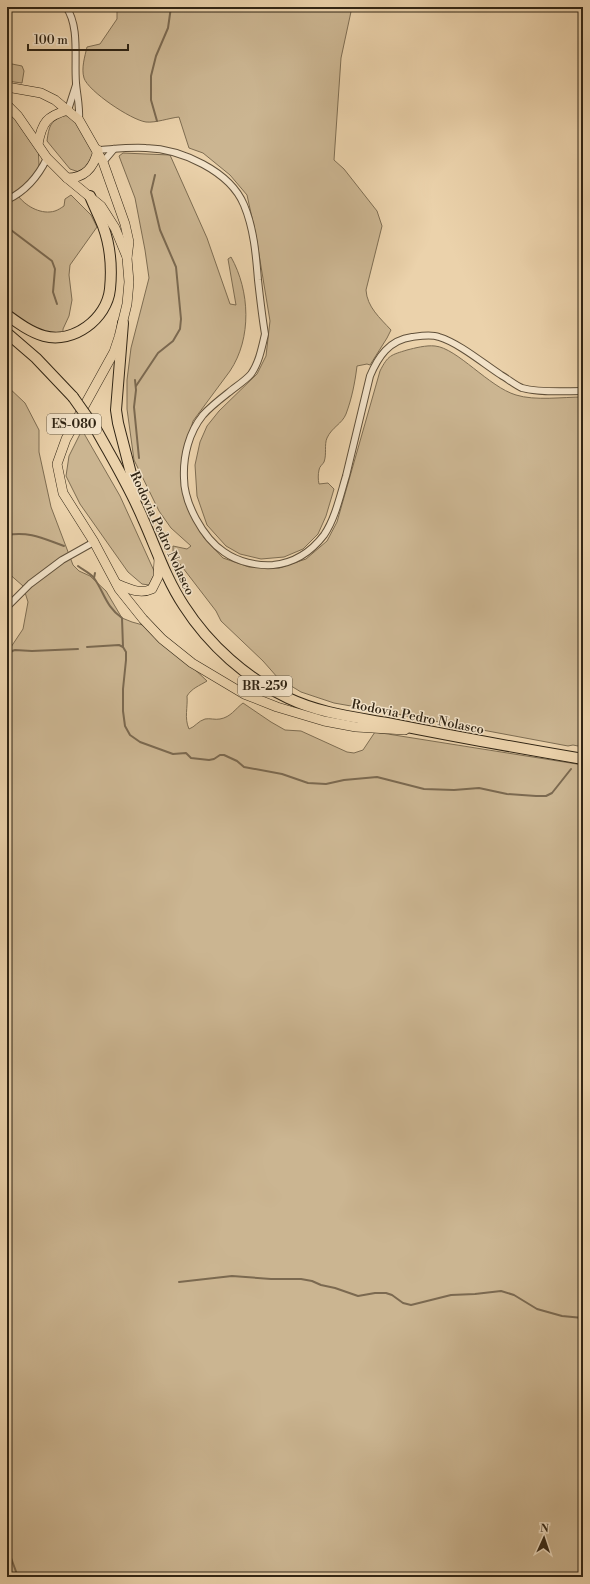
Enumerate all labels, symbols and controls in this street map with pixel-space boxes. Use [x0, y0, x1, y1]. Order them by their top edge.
scale bar [28, 26, 128, 52]
text: 100 m [34, 33, 68, 48]
road number: ES-080 [47, 414, 101, 434]
street label: Rodovia Pedro Nolasco [126, 469, 198, 598]
road number: BR-259 [238, 676, 292, 696]
street label: Rodovia Pedro Nolasco [350, 696, 486, 738]
north arrow [524, 1518, 564, 1558]
text: N [540, 1522, 549, 1536]

